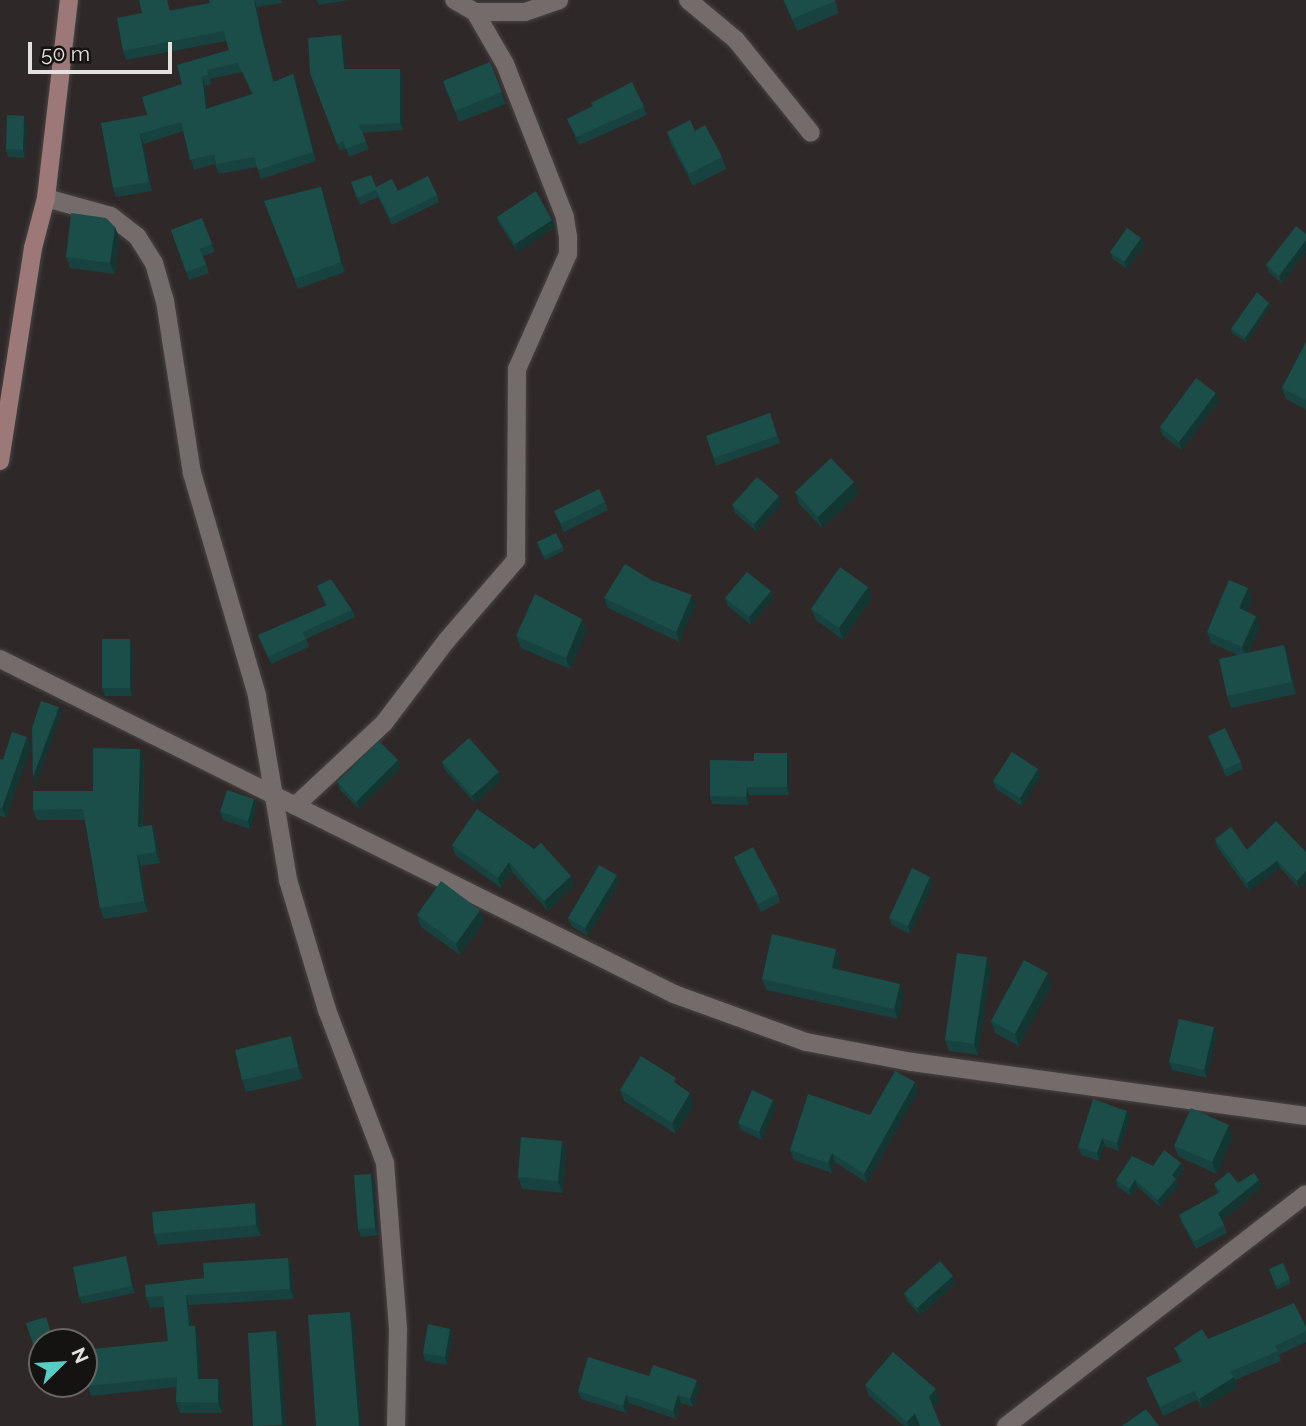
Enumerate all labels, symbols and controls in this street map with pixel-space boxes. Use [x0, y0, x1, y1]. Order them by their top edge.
scale bar [32, 28, 175, 72]
text: 50 m [41, 41, 90, 66]
north arrow [28, 1328, 98, 1398]
text: N [67, 1344, 93, 1366]

